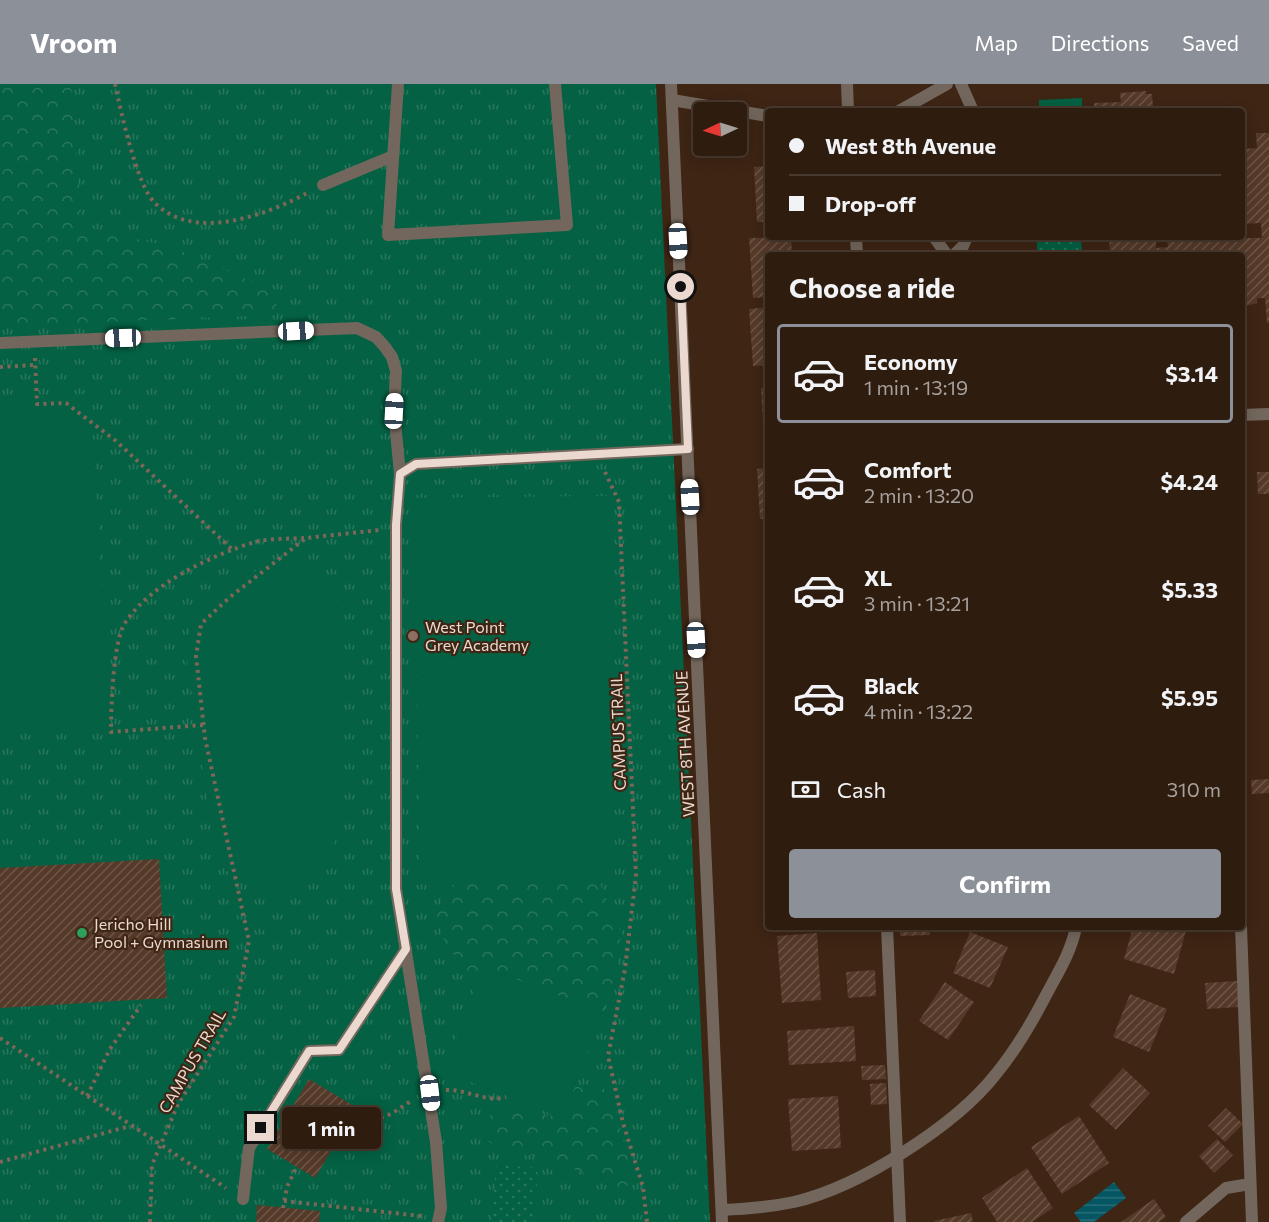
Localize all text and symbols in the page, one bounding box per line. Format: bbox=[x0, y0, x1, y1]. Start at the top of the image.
text: Vroom bbox=[30, 25, 118, 59]
text: Map bbox=[975, 30, 1018, 55]
text: Directions bbox=[1051, 30, 1149, 55]
text: Saved bbox=[1182, 30, 1239, 55]
north arrow bbox=[693, 102, 747, 156]
map controls bbox=[693, 102, 747, 156]
text: West 8th Avenue bbox=[825, 132, 996, 159]
text: Drop-off bbox=[825, 190, 916, 217]
car bbox=[668, 223, 688, 259]
text: Choose a ride bbox=[789, 271, 955, 304]
route start bbox=[667, 273, 694, 300]
car bbox=[278, 321, 314, 341]
car bbox=[105, 328, 141, 348]
icon: car bbox=[792, 347, 846, 401]
text: Economy bbox=[864, 348, 958, 375]
text: $3.14 bbox=[1165, 360, 1218, 387]
text: 1 min · 13:19 bbox=[864, 375, 968, 399]
car bbox=[384, 393, 404, 429]
icon: car bbox=[792, 455, 846, 509]
text: Comfort bbox=[864, 456, 952, 483]
text: $4.24 bbox=[1160, 468, 1218, 495]
car bbox=[680, 479, 700, 515]
text: 2 min · 13:20 bbox=[864, 483, 974, 507]
icon: car bbox=[792, 563, 846, 617]
text: XL bbox=[864, 564, 892, 591]
text: $5.33 bbox=[1162, 576, 1218, 603]
text: 3 min · 13:21 bbox=[864, 591, 970, 615]
place label: West Point Grey Academy bbox=[425, 617, 529, 654]
car bbox=[686, 622, 706, 658]
marker: West Point Grey Academy bbox=[406, 629, 420, 643]
street label: WEST 8TH AVENUE bbox=[671, 670, 698, 818]
icon: car bbox=[792, 671, 846, 725]
text: Black bbox=[864, 672, 919, 699]
street label: CAMPUS TRAIL bbox=[606, 673, 629, 791]
text: $5.95 bbox=[1161, 684, 1218, 711]
text: 4 min · 13:22 bbox=[864, 699, 973, 723]
icon: cash bbox=[789, 773, 822, 806]
text: Cash bbox=[837, 776, 886, 803]
text: 310 m bbox=[1167, 777, 1221, 801]
button: Confirm bbox=[789, 849, 1221, 918]
place label: Jericho Hill Pool + Gymnasium bbox=[94, 914, 228, 951]
marker: Jericho Hill Pool + Gymnasium bbox=[75, 926, 89, 940]
street label: CAMPUS TRAIL bbox=[154, 1005, 229, 1116]
car bbox=[419, 1074, 441, 1112]
callout: 1 min bbox=[282, 1107, 381, 1149]
route end bbox=[247, 1114, 274, 1141]
text: 1 min bbox=[308, 1116, 355, 1140]

